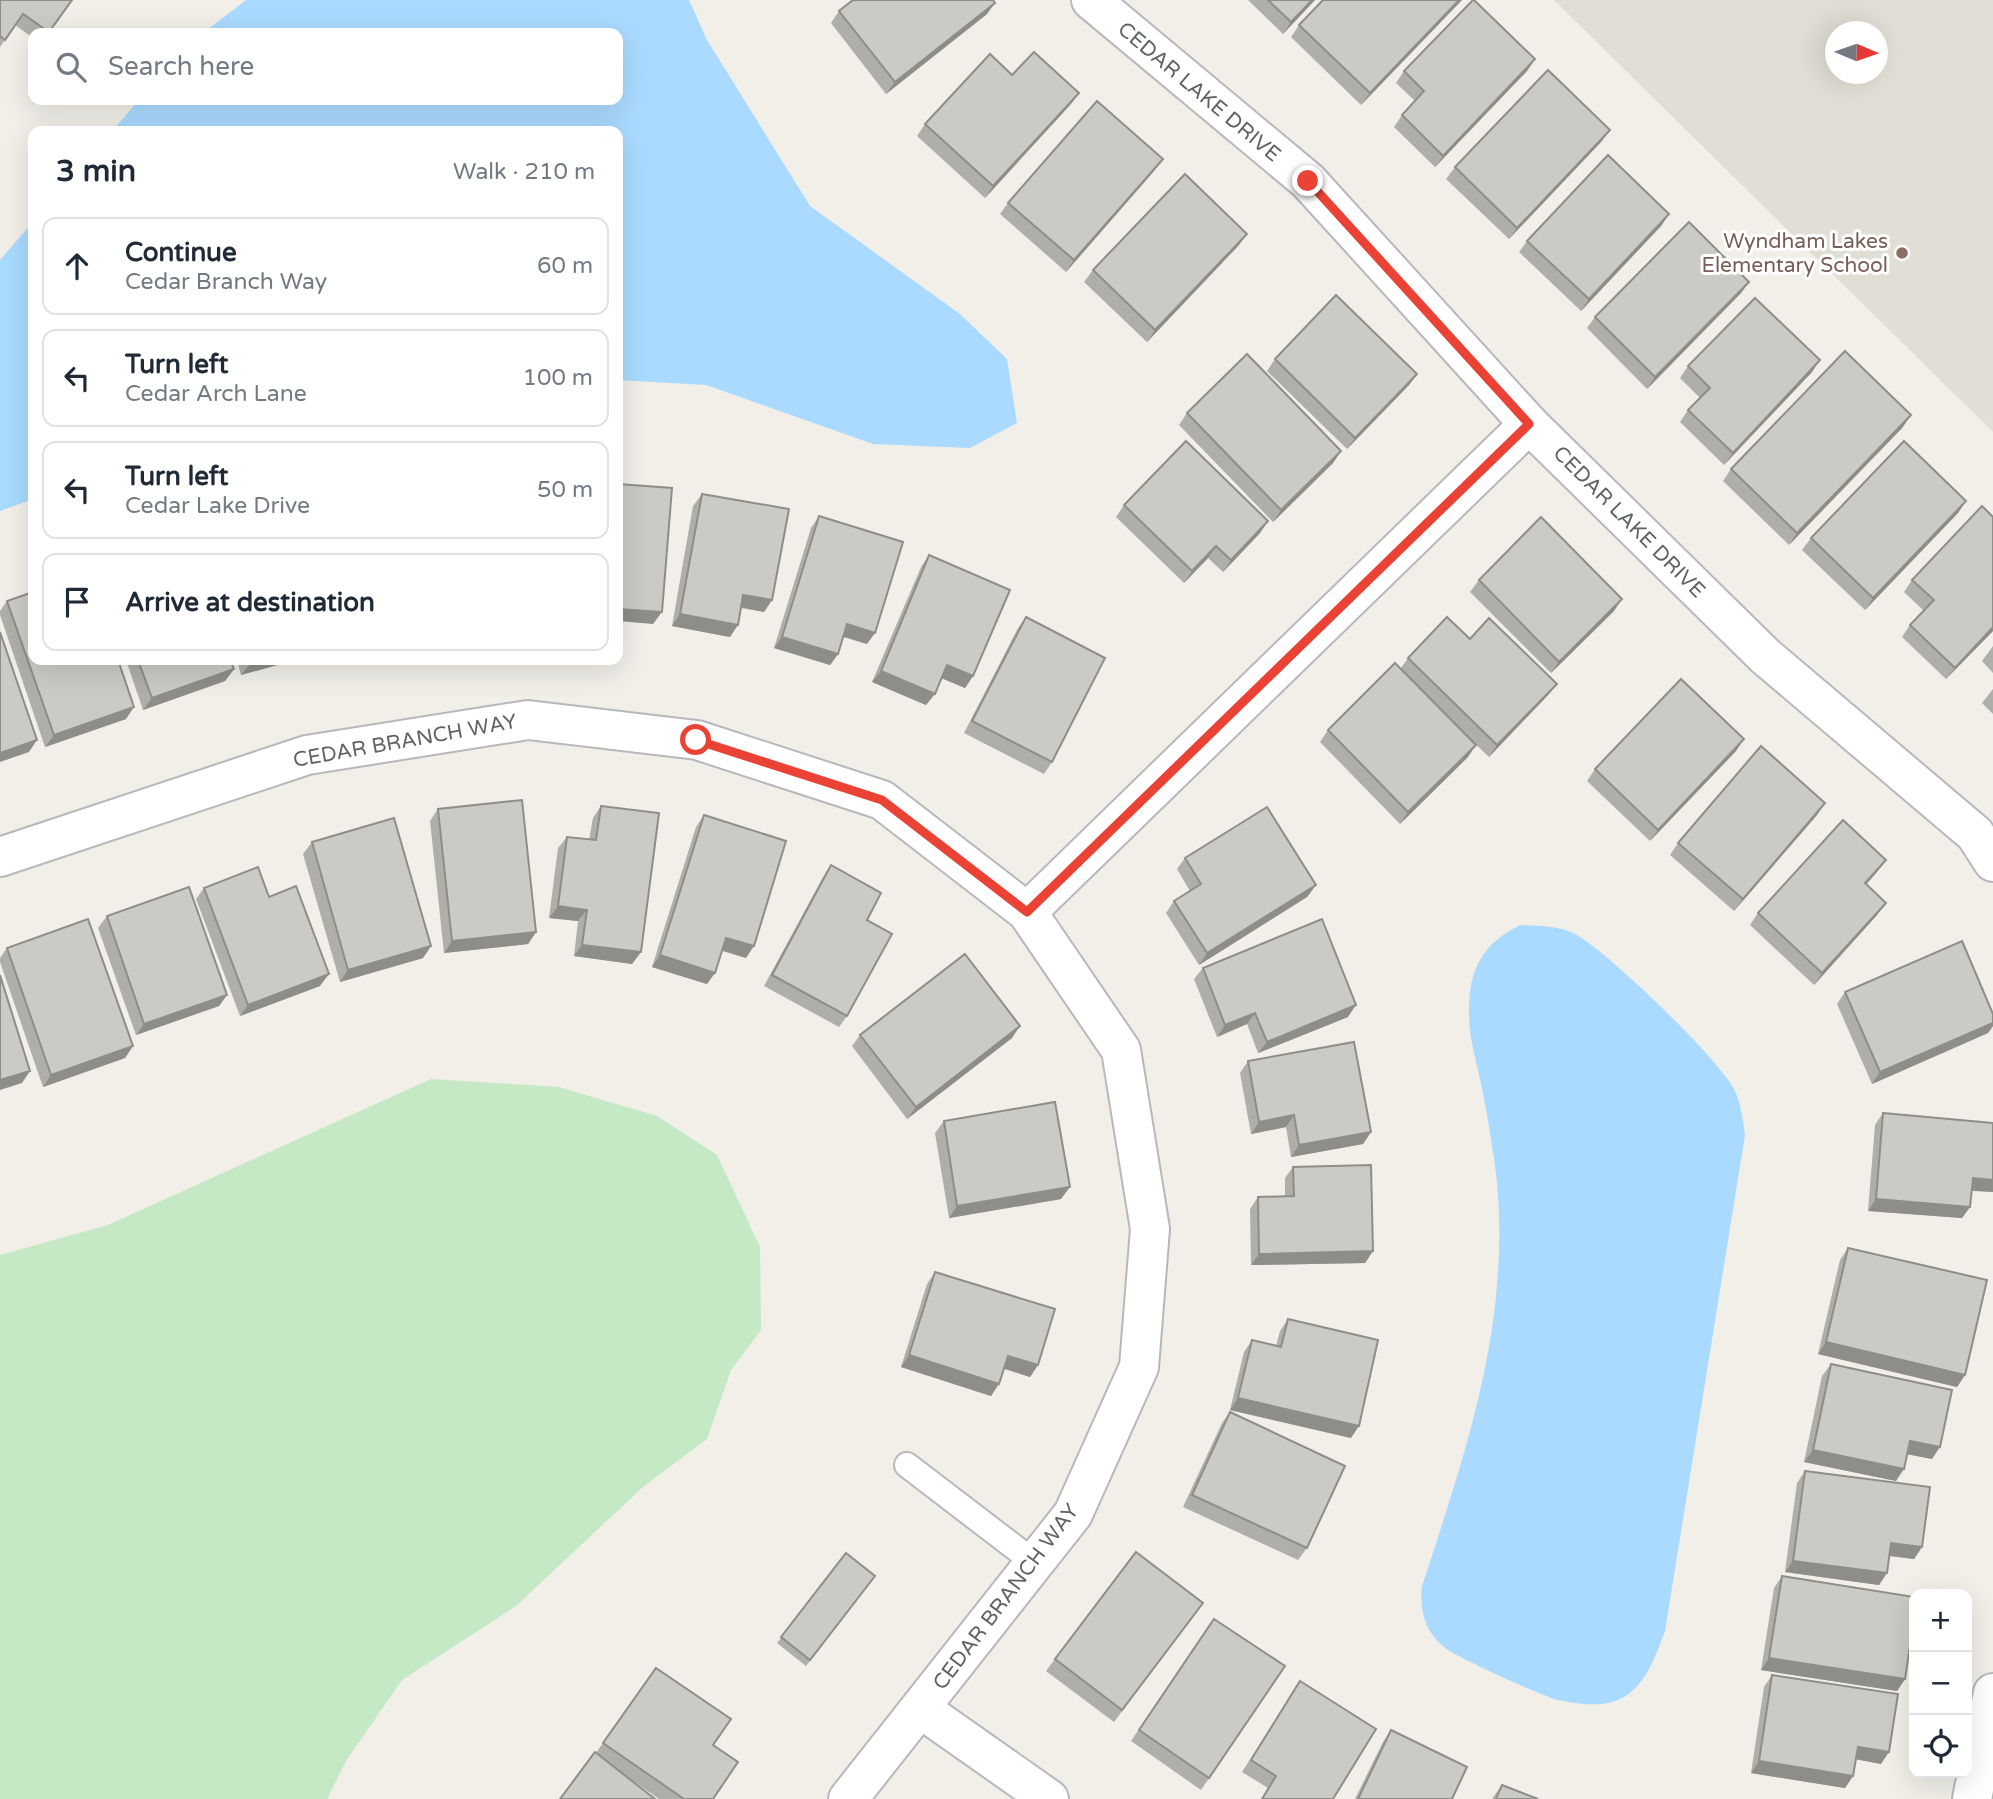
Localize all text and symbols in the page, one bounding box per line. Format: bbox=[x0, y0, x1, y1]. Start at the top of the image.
street label: CEDAR LAKE DRIVE bbox=[1113, 17, 1285, 167]
north arrow bbox=[1825, 21, 1888, 84]
search box bbox=[28, 28, 623, 105]
icon: search bbox=[52, 48, 90, 86]
text: Search here bbox=[108, 51, 254, 82]
text: 3 min bbox=[56, 153, 136, 190]
text: Walk · 210 m bbox=[453, 158, 595, 186]
route end bbox=[1292, 165, 1323, 196]
place label: Wyndham Lakes Elementary School bbox=[1701, 229, 1888, 278]
text: Continue bbox=[125, 237, 237, 268]
marker: Wyndham Lakes Elementary School bbox=[1894, 245, 1910, 261]
icon: ahead bbox=[58, 247, 96, 285]
text: 60 m bbox=[537, 252, 593, 280]
text: Cedar Branch Way bbox=[125, 268, 327, 296]
text: Turn left bbox=[125, 349, 228, 380]
icon: left bbox=[58, 359, 96, 397]
text: 100 m bbox=[523, 364, 593, 392]
text: Cedar Arch Lane bbox=[125, 380, 307, 408]
street label: CEDAR LAKE DRIVE bbox=[1548, 441, 1710, 603]
text: Turn left bbox=[125, 461, 228, 492]
icon: left bbox=[58, 471, 96, 509]
text: 50 m bbox=[537, 476, 593, 504]
text: Cedar Lake Drive bbox=[125, 492, 310, 520]
icon: arrive bbox=[58, 583, 96, 621]
text: Arrive at destination bbox=[125, 587, 375, 618]
street label: CEDAR BRANCH WAY bbox=[291, 709, 519, 773]
route start bbox=[680, 724, 711, 755]
street label: CEDAR BRANCH WAY bbox=[928, 1499, 1084, 1695]
map controls bbox=[1909, 1589, 1972, 1778]
button: + bbox=[1909, 1589, 1972, 1652]
button: − bbox=[1909, 1652, 1972, 1715]
button: locate bbox=[1909, 1715, 1972, 1778]

